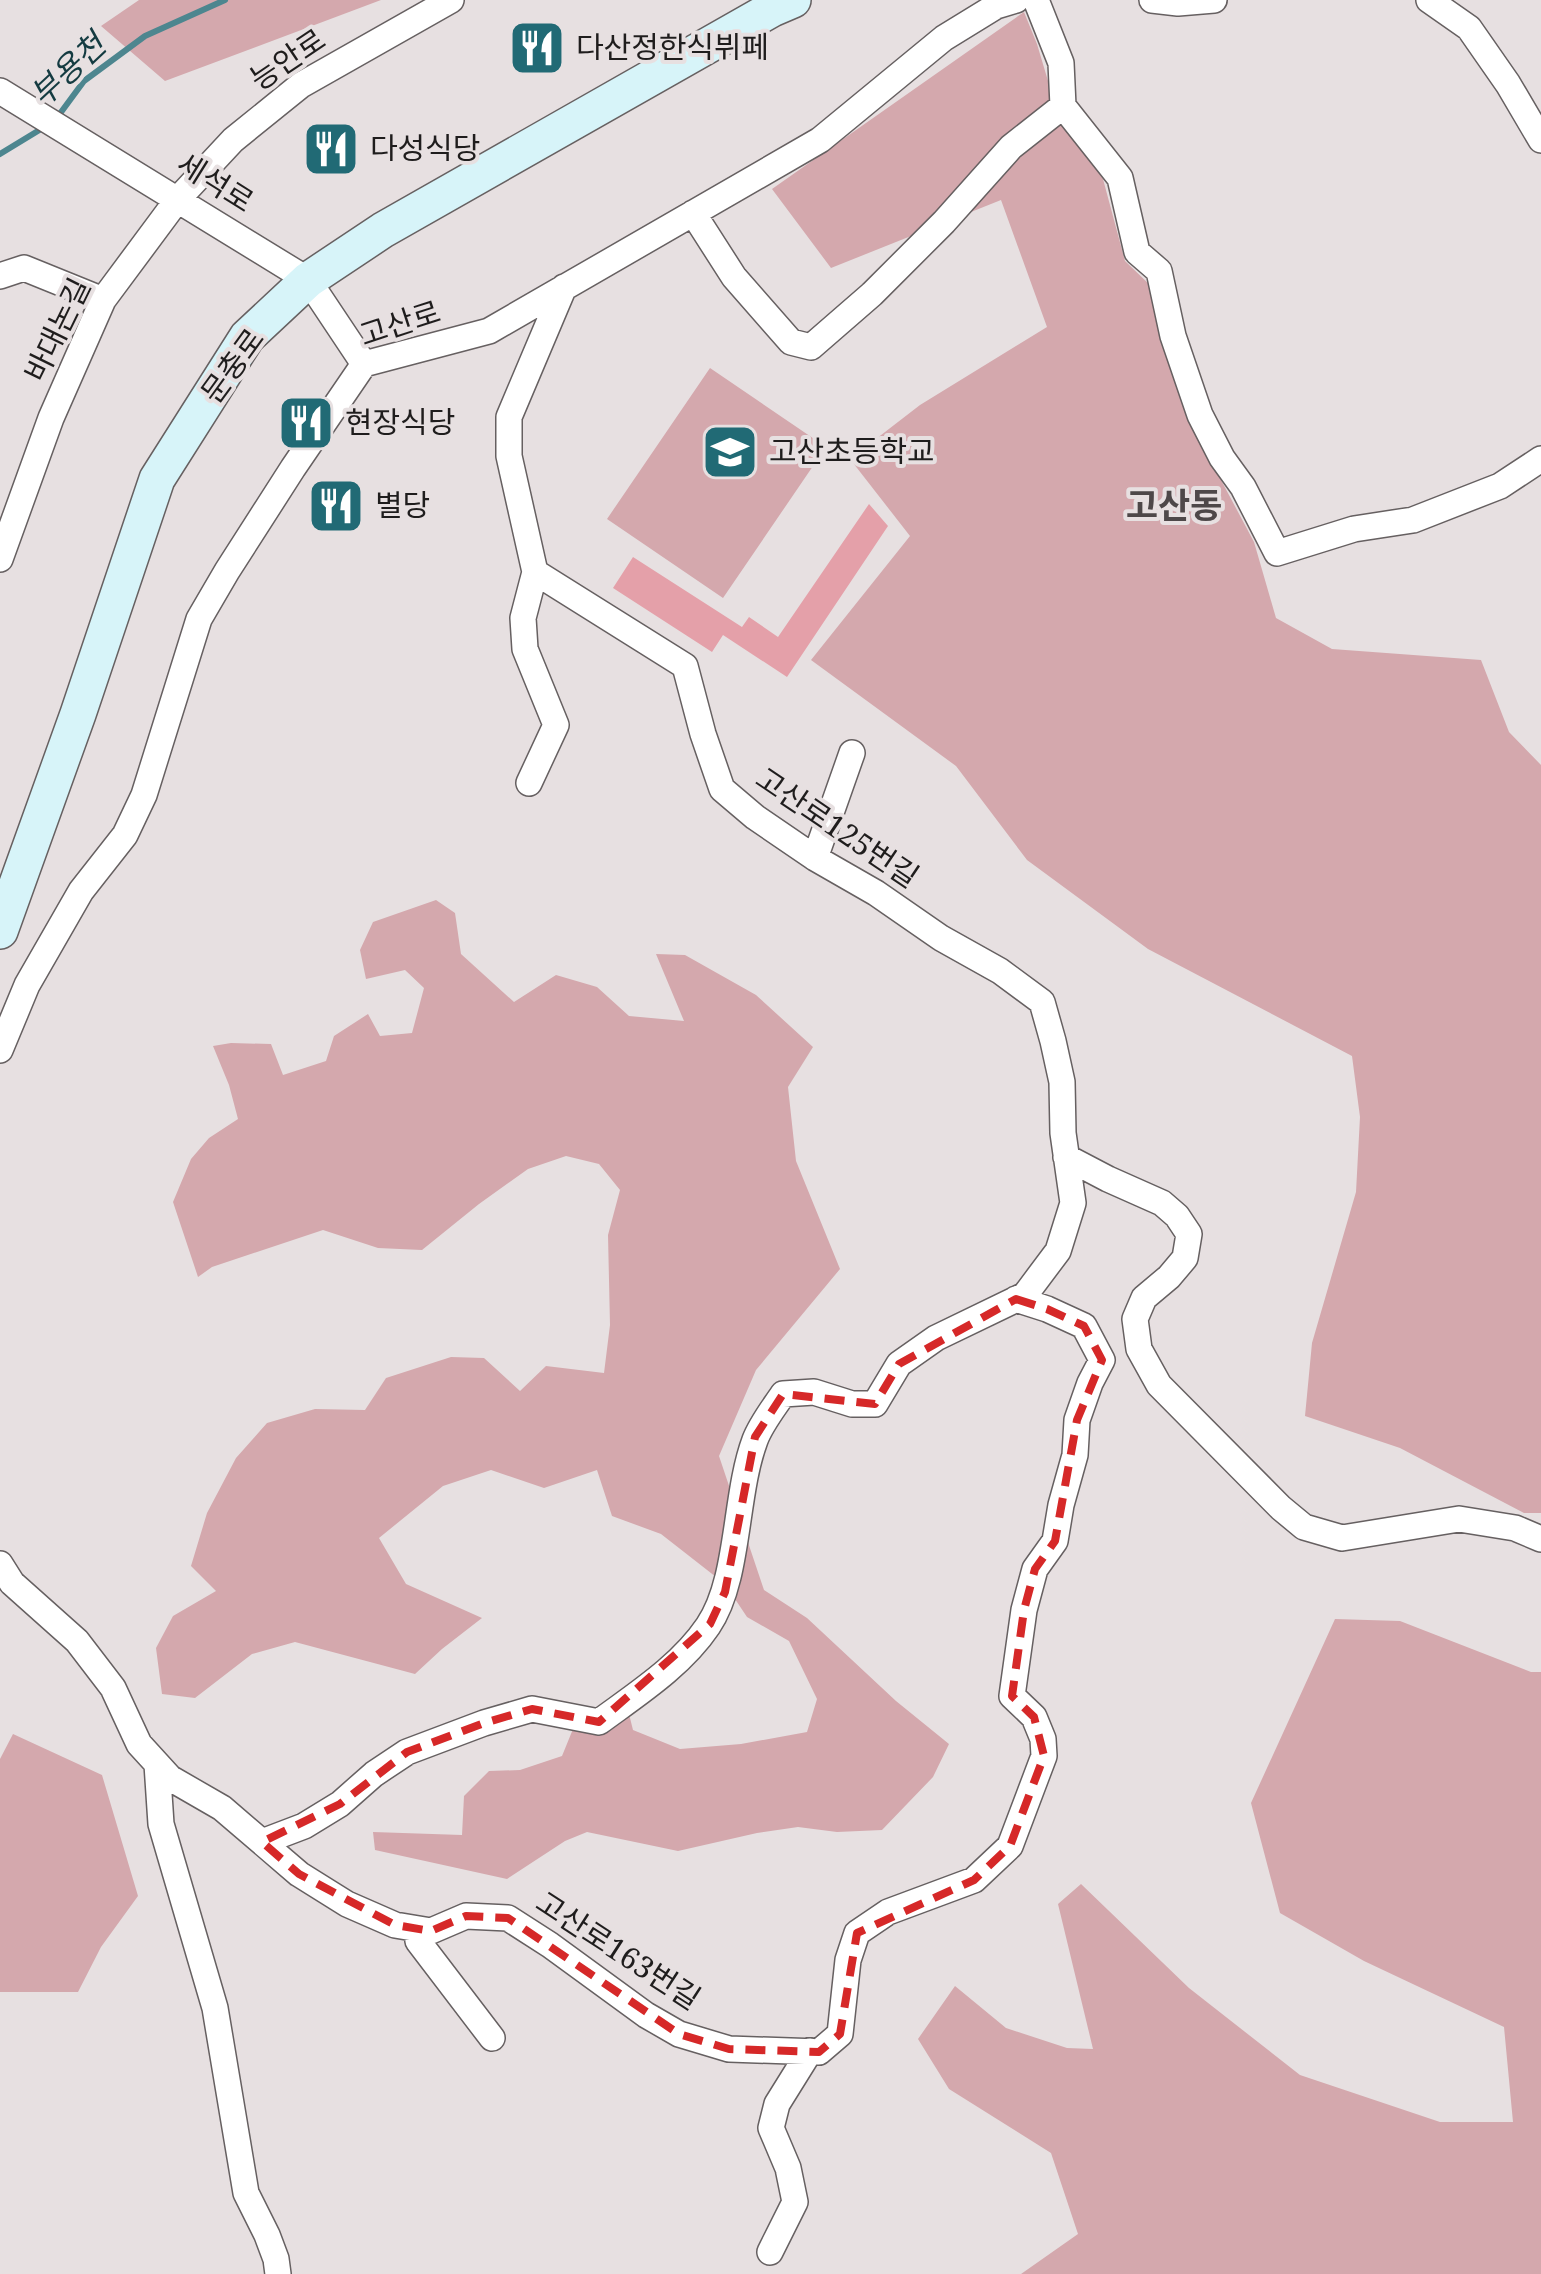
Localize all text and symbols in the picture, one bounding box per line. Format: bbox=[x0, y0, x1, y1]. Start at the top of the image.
restaurant icon: 다산정한식뷔페 bbox=[507, 18, 567, 78]
street label: 능안로 bbox=[241, 19, 333, 99]
water label: 부용천 bbox=[20, 21, 117, 115]
place label: 다산정한식뷔페 bbox=[576, 26, 769, 67]
restaurant icon: 다성식당 bbox=[301, 119, 361, 179]
place label: 다성식당 bbox=[370, 127, 480, 168]
street label: 세석로 bbox=[170, 142, 262, 221]
street label: 바대논길 bbox=[14, 271, 99, 388]
street label: 고산로 bbox=[354, 290, 445, 355]
street label: 문충로 bbox=[191, 320, 273, 411]
restaurant icon: 현장식당 bbox=[276, 393, 336, 453]
place label: 현장식당 bbox=[345, 401, 455, 442]
school or university icon: 고산초등학교 bbox=[700, 422, 760, 482]
place label: 고산초등학교 bbox=[769, 430, 935, 471]
restaurant icon: 별당 bbox=[306, 476, 366, 536]
district label: 고산동 bbox=[1126, 481, 1222, 528]
place label: 별당 bbox=[375, 484, 430, 525]
street label: 고산로125번길 bbox=[748, 757, 927, 896]
street label: 고산로163번길 bbox=[529, 1881, 709, 2018]

